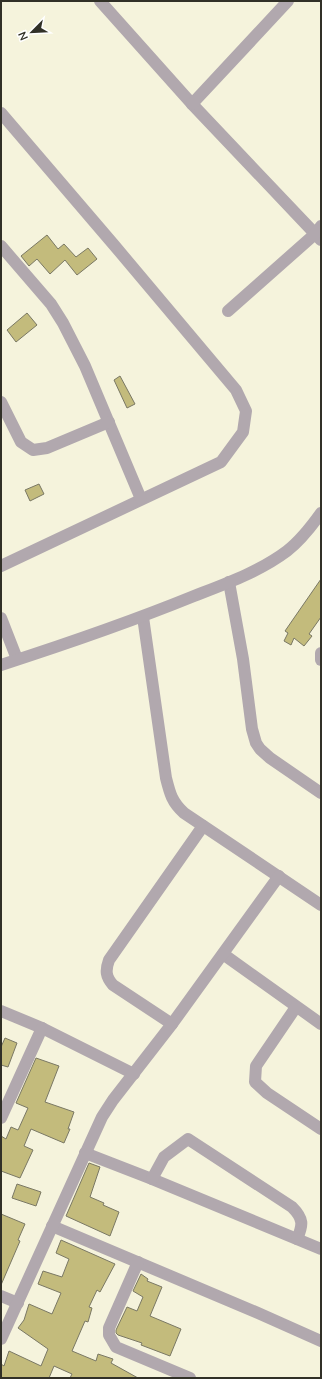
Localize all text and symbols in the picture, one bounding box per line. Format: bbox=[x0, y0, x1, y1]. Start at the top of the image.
north arrow bbox=[12, 12, 52, 52]
text: N bbox=[15, 29, 31, 43]

